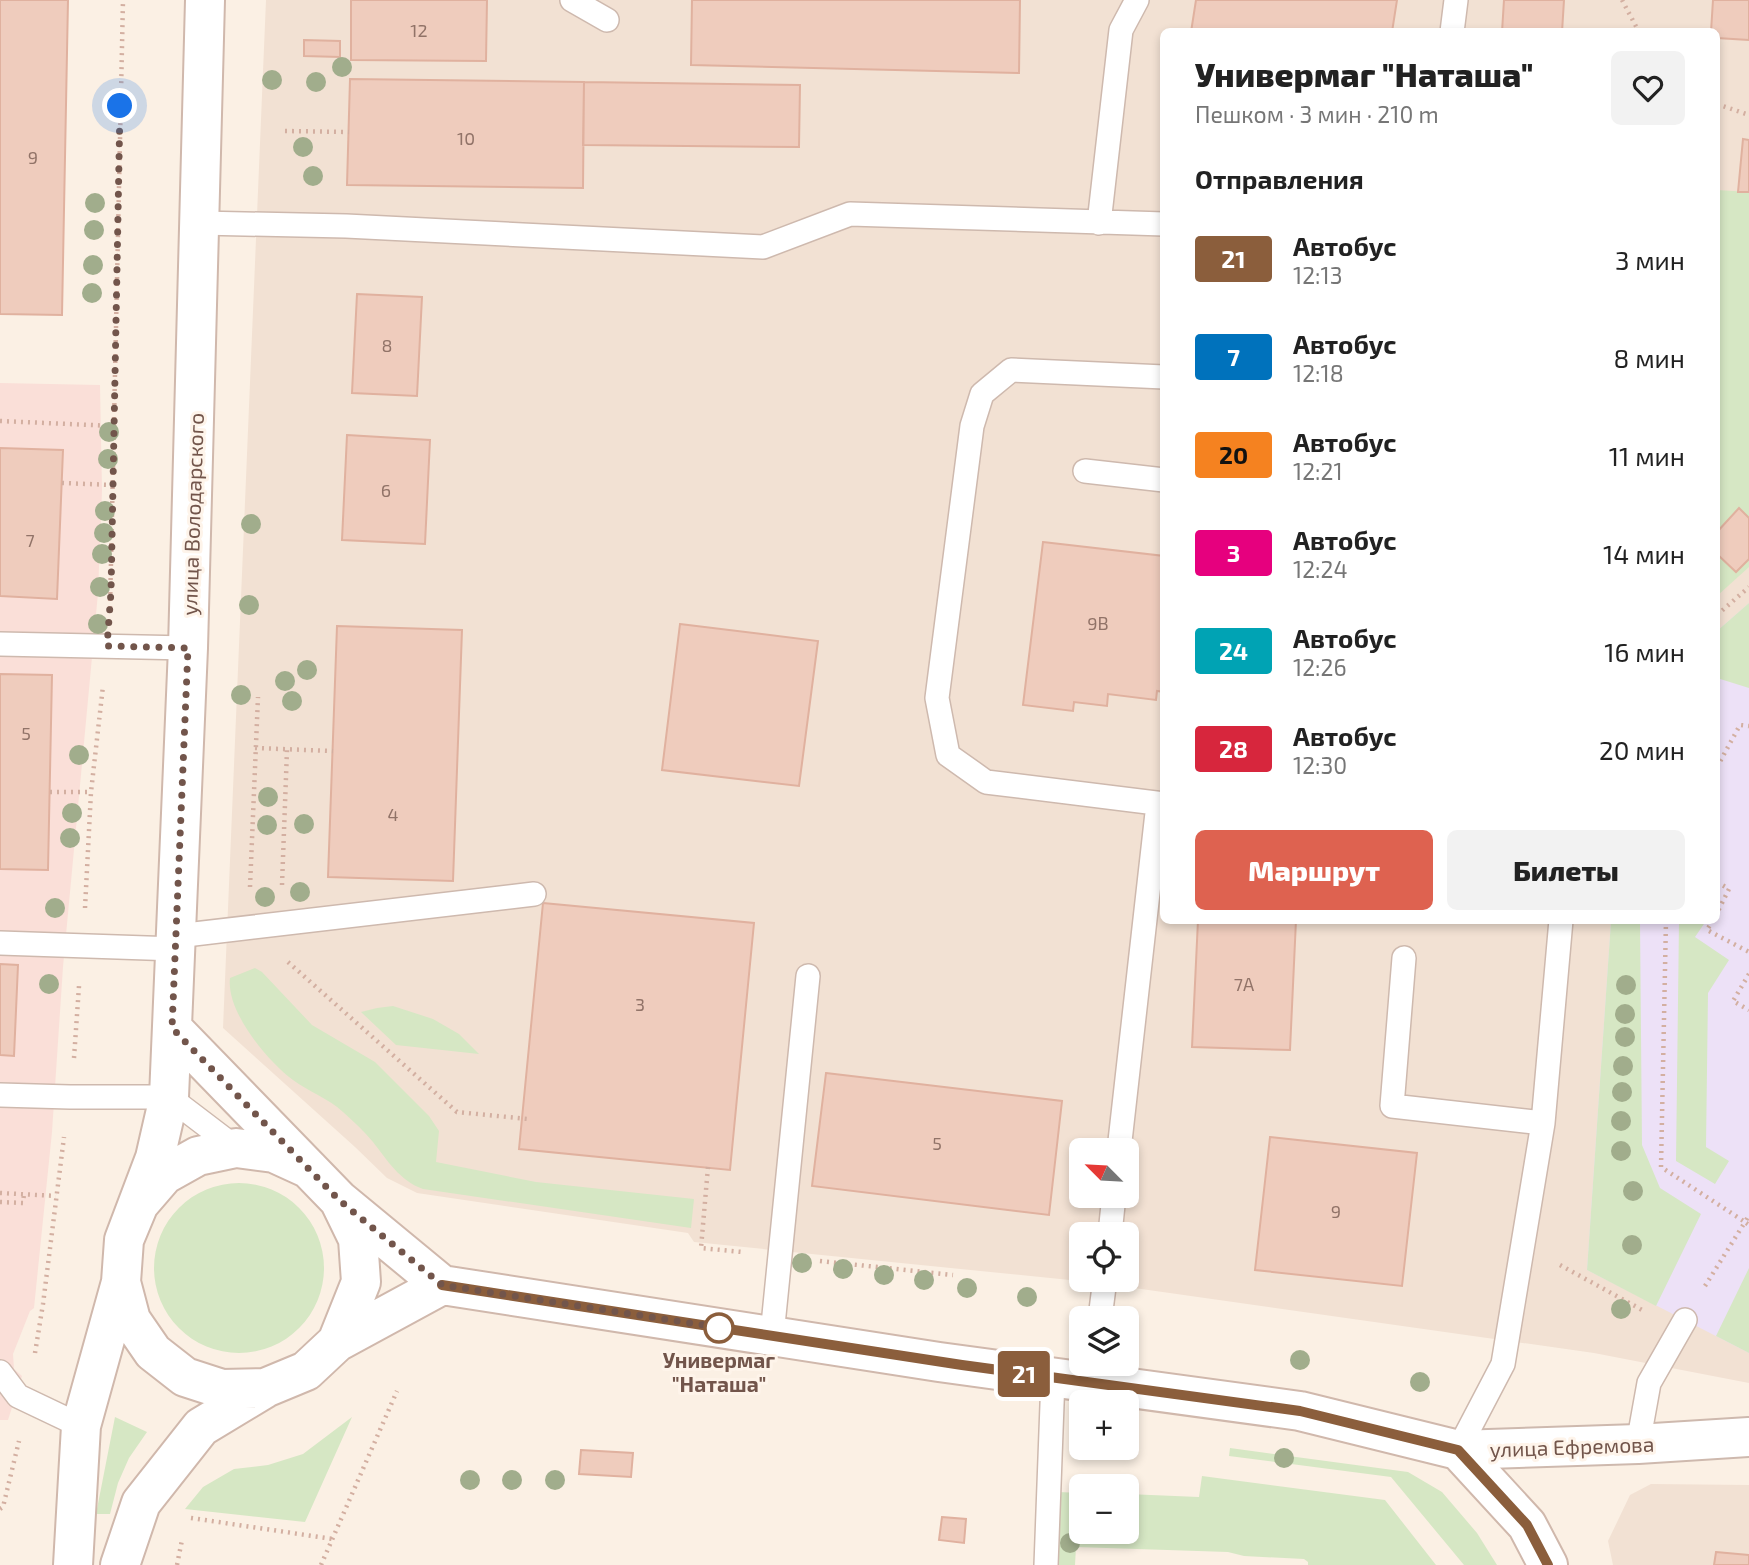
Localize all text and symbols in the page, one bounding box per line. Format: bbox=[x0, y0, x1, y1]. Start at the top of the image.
house number: 12 bbox=[410, 19, 428, 41]
button: heart bbox=[1611, 51, 1685, 125]
text: Универмаг "Наташа" bbox=[1195, 54, 1534, 94]
your location bbox=[102, 88, 137, 123]
text: Пешком · 3 мин · 210 m bbox=[1195, 100, 1439, 128]
house number: 10 bbox=[457, 127, 475, 149]
house number: 9 bbox=[28, 146, 38, 168]
text: Отправления bbox=[1195, 163, 1364, 194]
text: Автобус bbox=[1293, 230, 1396, 261]
text: 21 bbox=[1221, 244, 1246, 273]
text: 3 мин bbox=[1615, 244, 1685, 275]
text: 12:13 bbox=[1293, 261, 1342, 289]
text: Автобус bbox=[1293, 328, 1396, 359]
house number: 8 bbox=[382, 334, 392, 356]
text: 7 bbox=[1227, 342, 1240, 371]
text: 8 мин bbox=[1614, 342, 1685, 373]
text: 12:18 bbox=[1293, 359, 1344, 387]
street label: улица Володарского bbox=[176, 412, 209, 616]
text: Автобус bbox=[1293, 426, 1396, 457]
text: 20 bbox=[1219, 440, 1248, 469]
text: 11 мин bbox=[1609, 440, 1685, 471]
text: 12:21 bbox=[1293, 457, 1343, 485]
house number: 6 bbox=[381, 479, 391, 501]
text: Автобус bbox=[1293, 524, 1396, 555]
house number: 7 bbox=[25, 529, 35, 551]
text: 3 bbox=[1227, 538, 1240, 567]
text: 14 мин bbox=[1603, 538, 1685, 569]
text: 12:24 bbox=[1293, 555, 1348, 583]
house number: 9В bbox=[1087, 612, 1109, 634]
text: Автобус bbox=[1293, 622, 1396, 653]
text: 24 bbox=[1219, 636, 1248, 665]
text: 16 мин bbox=[1604, 636, 1685, 667]
text: 12:26 bbox=[1293, 653, 1347, 681]
text: Автобус bbox=[1293, 720, 1396, 751]
house number: 5 bbox=[21, 722, 31, 744]
text: 28 bbox=[1219, 734, 1248, 763]
text: 20 мин bbox=[1599, 734, 1685, 765]
text: 12:30 bbox=[1293, 751, 1347, 779]
house number: 4 bbox=[387, 803, 399, 825]
button: Маршрут bbox=[1195, 830, 1433, 910]
button: Билеты bbox=[1447, 830, 1685, 910]
house number: 7А bbox=[1234, 973, 1255, 995]
house number: 3 bbox=[635, 993, 645, 1015]
house number: 5 bbox=[932, 1132, 942, 1154]
north arrow bbox=[1069, 1138, 1139, 1208]
map controls bbox=[1069, 1138, 1139, 1544]
house number: 9 bbox=[1331, 1200, 1341, 1222]
button: locate bbox=[1069, 1222, 1139, 1292]
button: layers bbox=[1069, 1306, 1139, 1376]
marker: Универмаг "Наташа" bbox=[704, 1313, 734, 1343]
place label: Универмаг "Наташа" bbox=[663, 1347, 775, 1396]
line badge: 21 bbox=[992, 1351, 1056, 1397]
text: 21 bbox=[1012, 1359, 1036, 1388]
button: + bbox=[1069, 1390, 1139, 1460]
street label: улица Ефремова bbox=[1489, 1431, 1655, 1462]
button: − bbox=[1069, 1474, 1139, 1544]

